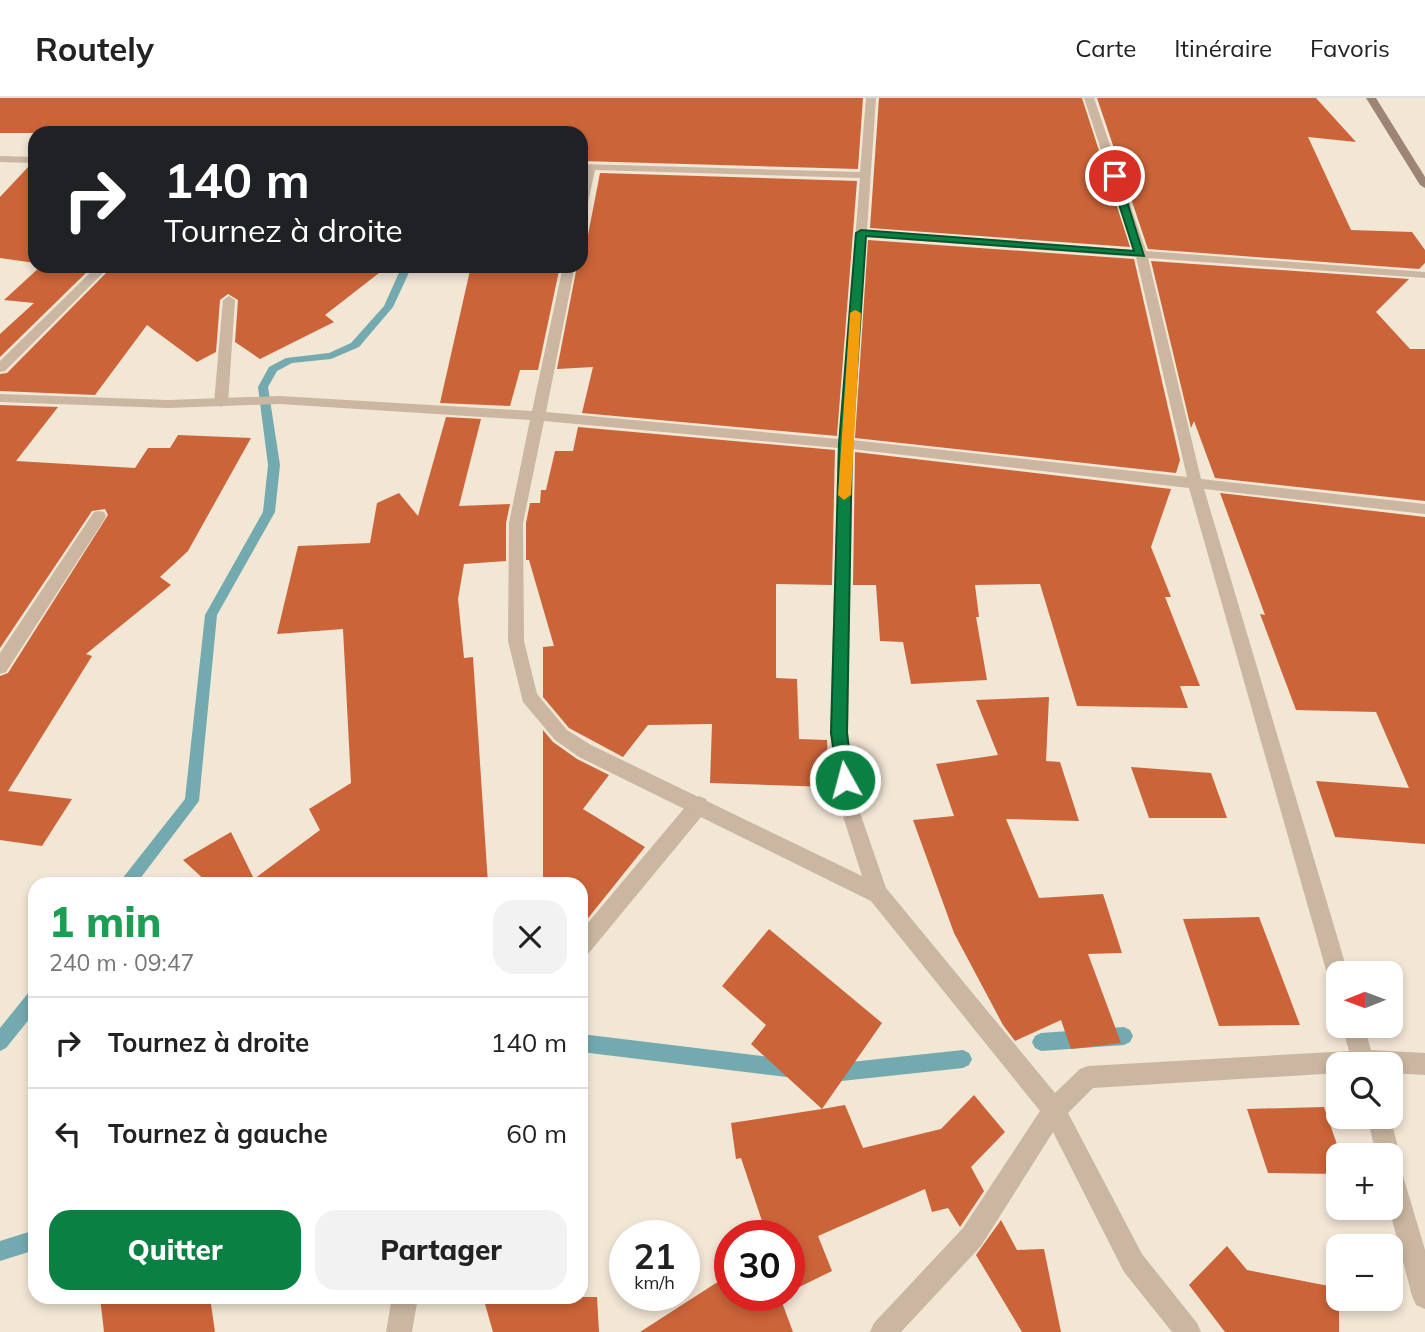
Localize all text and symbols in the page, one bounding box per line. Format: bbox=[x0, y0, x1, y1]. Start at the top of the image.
text: Routely bbox=[35, 28, 154, 69]
text: Carte bbox=[1075, 33, 1136, 63]
text: Itinéraire bbox=[1174, 33, 1272, 63]
text: Favoris bbox=[1310, 33, 1390, 63]
pin bbox=[1085, 146, 1145, 206]
text: 140 m bbox=[164, 149, 310, 210]
icon: right bbox=[49, 154, 140, 245]
icon: arrive bbox=[1096, 157, 1134, 195]
text: Tournez à droite bbox=[164, 210, 403, 250]
position arrow bbox=[808, 743, 882, 817]
text: 1 min bbox=[49, 895, 162, 948]
button: close bbox=[493, 900, 567, 974]
text: 240 m · 09:47 bbox=[49, 948, 194, 977]
north arrow bbox=[1326, 961, 1404, 1038]
map controls bbox=[1326, 961, 1403, 1311]
icon: right bbox=[49, 1024, 87, 1062]
text: Tournez à droite bbox=[108, 1026, 309, 1059]
text: 140 m bbox=[491, 1026, 567, 1059]
button: search bbox=[1326, 1052, 1403, 1129]
icon: left bbox=[49, 1115, 87, 1153]
text: Tournez à gauche bbox=[108, 1117, 328, 1150]
text: 60 m bbox=[506, 1117, 567, 1150]
button: + bbox=[1326, 1143, 1403, 1220]
button: Quitter bbox=[49, 1210, 301, 1290]
button: Partager bbox=[315, 1210, 567, 1290]
speed limit sign: 30 bbox=[714, 1220, 805, 1311]
text: 21 bbox=[633, 1234, 676, 1278]
button: − bbox=[1326, 1234, 1403, 1311]
text: km/h bbox=[634, 1271, 675, 1294]

